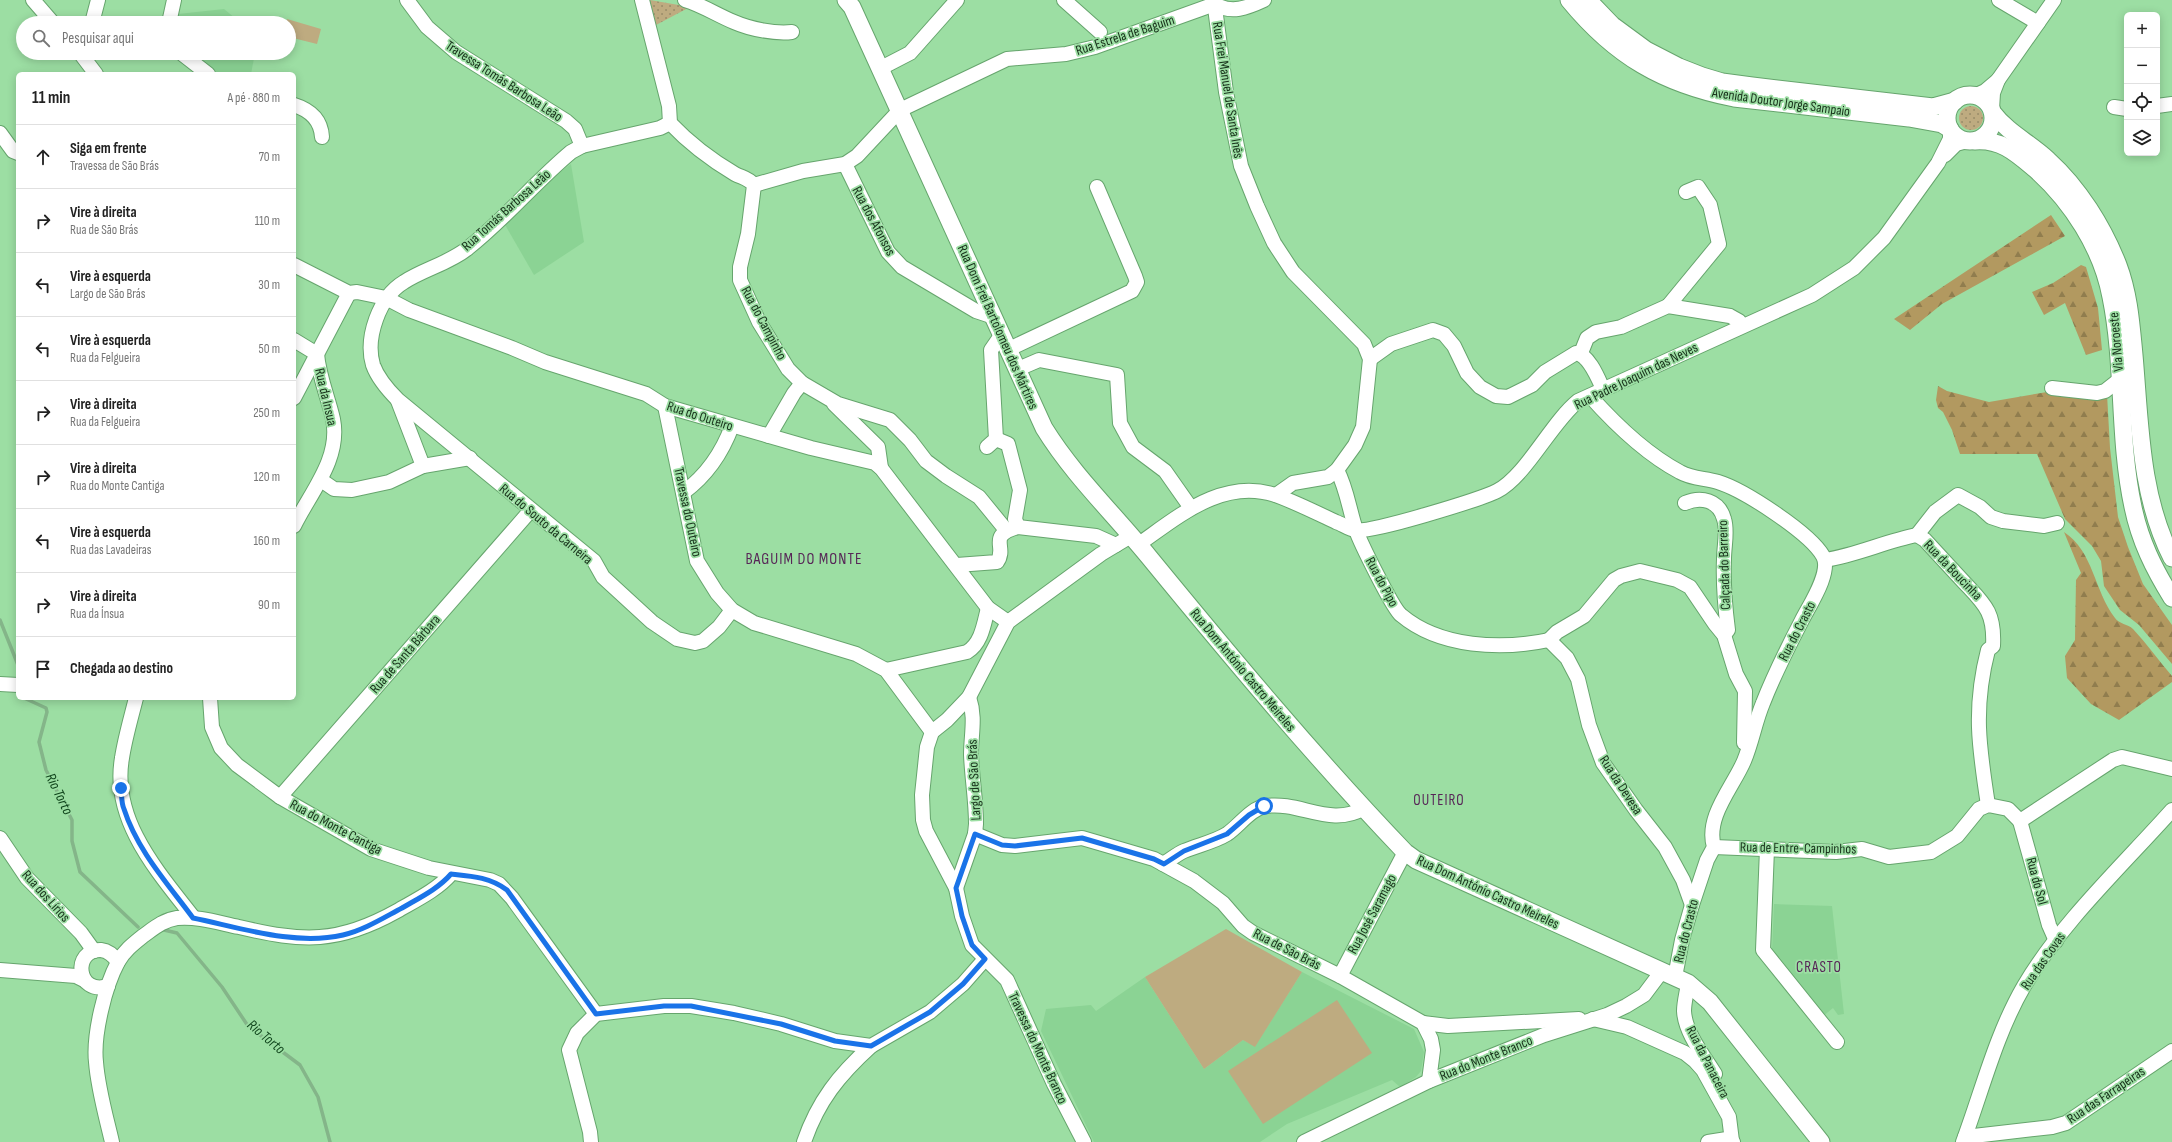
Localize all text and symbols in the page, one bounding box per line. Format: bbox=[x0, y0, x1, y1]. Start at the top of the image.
street label: Rua Estrela de Baguim bbox=[1073, 11, 1177, 59]
map controls bbox=[2124, 12, 2160, 156]
button: + bbox=[2124, 12, 2160, 48]
search box bbox=[16, 16, 296, 60]
street label: Rua Frei Manuel de Santa Inês bbox=[1209, 21, 1247, 159]
icon: search bbox=[30, 27, 52, 49]
text: Pesquisar aqui bbox=[62, 29, 134, 48]
street label: Travessa Tomás Barbosa Leão bbox=[442, 37, 566, 125]
button: − bbox=[2124, 48, 2160, 84]
street label: Avenida Doutor Jorge Sampaio bbox=[1710, 84, 1851, 120]
button: locate bbox=[2124, 84, 2160, 120]
text: 11 min bbox=[32, 88, 70, 108]
text: A pé · 880 m bbox=[227, 90, 280, 106]
button: layers bbox=[2124, 120, 2160, 156]
text: Siga em frente bbox=[70, 139, 147, 158]
icon: ahead bbox=[32, 146, 54, 168]
text: 70 m bbox=[259, 149, 280, 165]
text: Travessa de São Brás bbox=[70, 158, 159, 174]
street label: Rua Tomás Barbosa Leão bbox=[458, 165, 554, 254]
street label: Rua dos Afonsos bbox=[849, 183, 899, 259]
text: Vire à direita bbox=[70, 203, 137, 222]
icon: right bbox=[32, 210, 54, 232]
text: 110 m bbox=[255, 213, 280, 229]
text: Rua de São Brás bbox=[70, 222, 138, 238]
street label: Rua Dom Frei Bartolomeu dos Mártires bbox=[954, 242, 1042, 412]
text: Vire à esquerda bbox=[70, 267, 151, 286]
icon: left bbox=[32, 274, 54, 296]
text: 30 m bbox=[258, 277, 280, 293]
street label: Rua do Campinho bbox=[737, 283, 791, 363]
text: Largo de São Brás bbox=[70, 286, 146, 302]
street label: Via Noroeste bbox=[2105, 312, 2127, 372]
text: Vire à esquerda bbox=[70, 331, 151, 350]
icon: left bbox=[32, 338, 54, 360]
street label: Rua Padre Joaquim das Neves bbox=[1572, 339, 1700, 413]
text: 50 m bbox=[259, 341, 280, 357]
text: Rua da Felgueira bbox=[70, 350, 140, 366]
street label: Rua da Insua bbox=[311, 367, 341, 427]
text: Vire à direita bbox=[70, 395, 137, 414]
street label: Rua do Outeiro bbox=[665, 397, 735, 435]
icon: right bbox=[32, 402, 54, 424]
text: 250 m bbox=[253, 405, 280, 421]
text: Rua da Felgueira bbox=[70, 414, 140, 430]
text: Vire à direita bbox=[70, 459, 137, 478]
icon: right bbox=[32, 466, 54, 488]
street label: Travessa do Outeiro bbox=[670, 466, 706, 558]
text: 120 m bbox=[254, 469, 280, 485]
text: Rua do Monte Cantiga bbox=[70, 478, 164, 494]
street label: Rua do Souto da Carneira bbox=[496, 480, 596, 568]
street label: Calçada do Barreiro bbox=[1714, 520, 1734, 610]
text: Vire à esquerda bbox=[70, 523, 151, 542]
icon: left bbox=[32, 530, 54, 552]
text: 160 m bbox=[254, 533, 280, 549]
street label: Rua da Boucinha bbox=[1920, 536, 1986, 604]
text: Rua das Lavadeiras bbox=[70, 542, 152, 558]
district label: BAGUIM DO MONTE bbox=[746, 550, 862, 569]
street label: Rua do Pipo bbox=[1362, 554, 1402, 610]
text: Vire à direita bbox=[70, 587, 137, 606]
icon: right bbox=[32, 594, 54, 616]
text: 90 m bbox=[258, 597, 280, 613]
street label: Rua do Crasto bbox=[1775, 598, 1819, 664]
street label: Rua Dom António Castro Meireles bbox=[1187, 605, 1299, 735]
text: Rua da Ínsua bbox=[70, 606, 124, 622]
street label: Rua de Santa Bárbara bbox=[366, 611, 444, 697]
icon: arrive bbox=[32, 658, 54, 680]
text: Chegada ao destino bbox=[70, 659, 173, 678]
street label: Largo de São Brás bbox=[963, 739, 985, 821]
street label: Rua da Devesa bbox=[1596, 752, 1646, 818]
water label: Rio Torto bbox=[41, 770, 77, 818]
route end bbox=[112, 779, 130, 797]
district label: OUTEIRO bbox=[1413, 791, 1465, 810]
street label: Rua do Monte Cantiga bbox=[287, 796, 385, 858]
route start bbox=[1255, 797, 1273, 815]
street label: Rua de Entre-Campinhos bbox=[1740, 838, 1856, 858]
street label: Rua Dom António Castro Meireles bbox=[1414, 852, 1562, 932]
street label: Rua do Sol bbox=[2023, 856, 2051, 906]
street label: Rua dos Lírios bbox=[18, 867, 74, 925]
street label: Rua José Saramago bbox=[1344, 871, 1400, 957]
street label: Rua do Crasto bbox=[1670, 897, 1702, 964]
street label: Rua de São Brás bbox=[1250, 925, 1324, 973]
street label: Rua das Covas bbox=[2017, 929, 2069, 993]
district label: CRASTO bbox=[1796, 958, 1842, 977]
street label: Travessa do Monte Branco bbox=[1005, 990, 1071, 1107]
water label: Rio Torto bbox=[243, 1016, 289, 1058]
street label: Rua da Panaceira bbox=[1683, 1023, 1733, 1101]
street label: Rua do Monte Branco bbox=[1437, 1032, 1535, 1084]
street label: Rua das Farrapeiras bbox=[2064, 1063, 2148, 1127]

